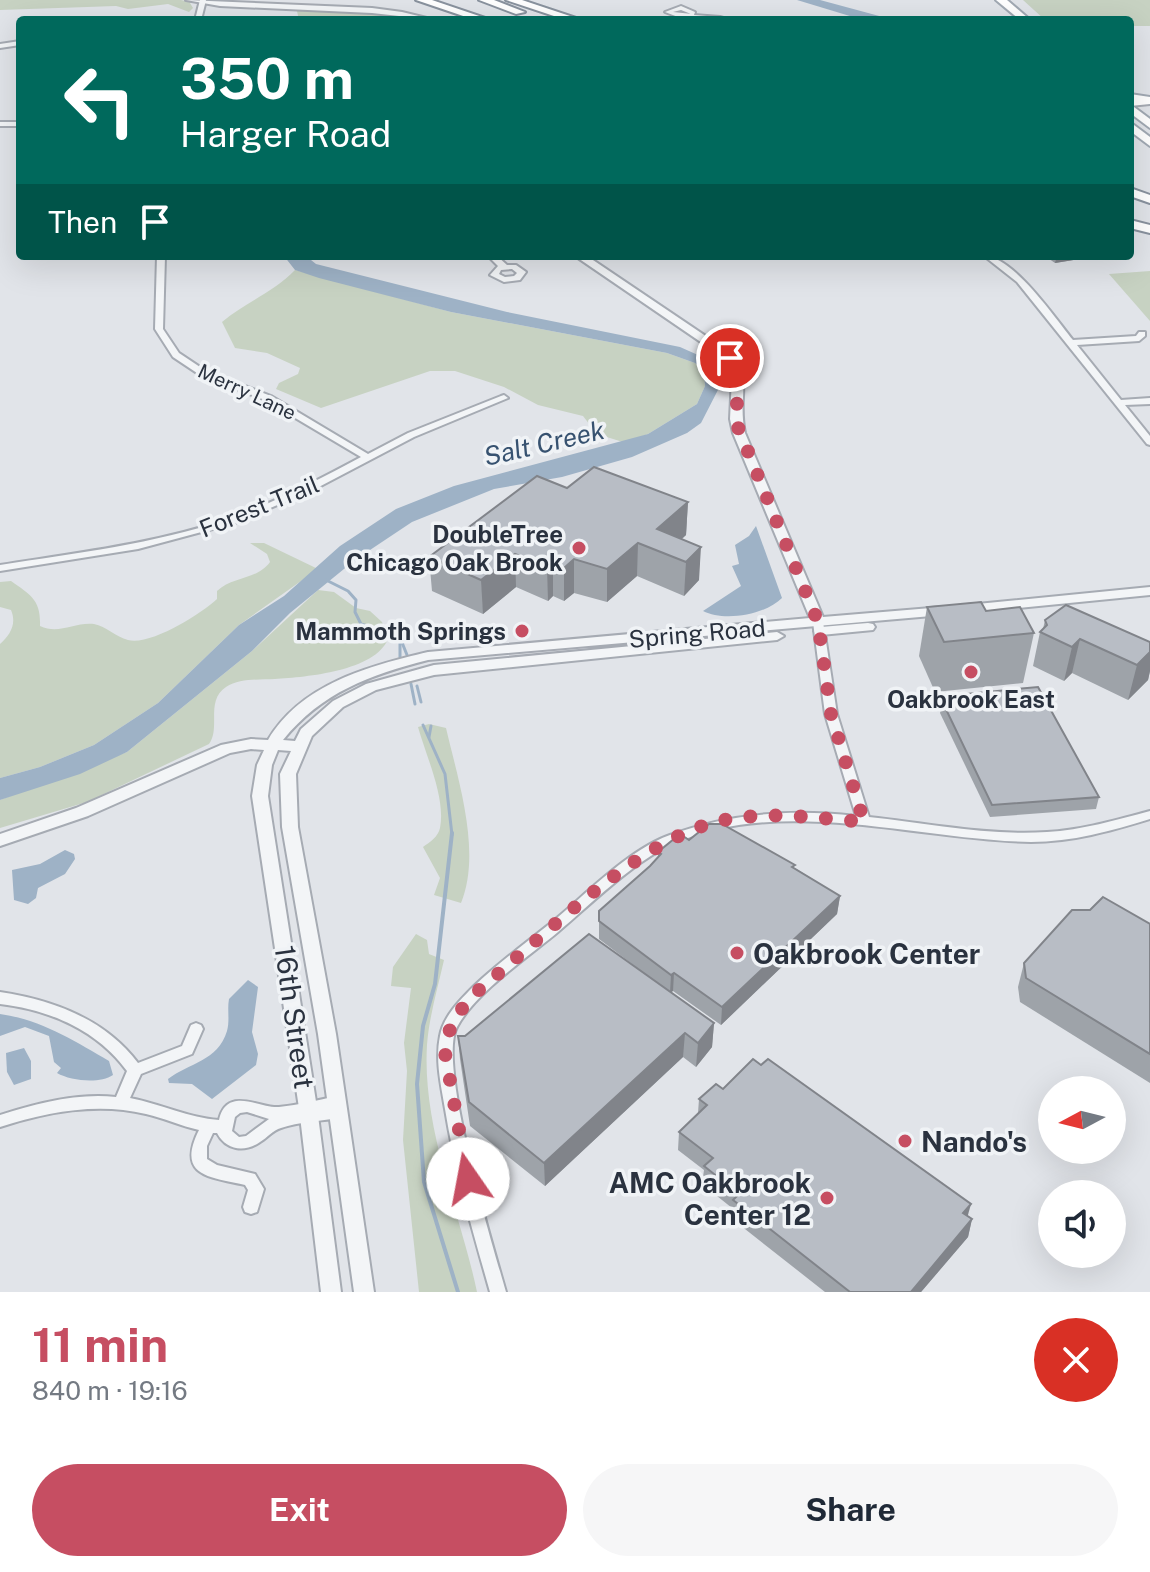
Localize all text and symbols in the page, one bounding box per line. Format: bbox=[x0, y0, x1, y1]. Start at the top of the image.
text: 350 m bbox=[180, 46, 354, 112]
icon: left bbox=[48, 48, 152, 152]
text: Harger Road bbox=[180, 113, 391, 155]
icon: arrive bbox=[133, 200, 177, 244]
text: Then bbox=[48, 204, 117, 240]
pin bbox=[696, 324, 764, 392]
icon: arrive bbox=[708, 336, 752, 380]
street label: Merry Lane bbox=[194, 359, 300, 425]
water label: Salt Creek bbox=[481, 414, 607, 472]
street label: Forest Trail bbox=[195, 469, 323, 543]
place label: DoubleTree Chicago Oak Brook bbox=[346, 520, 563, 576]
marker: DoubleTree Chicago Oak Brook bbox=[570, 539, 588, 557]
street label: Spring Road bbox=[627, 613, 767, 653]
place label: Mammoth Springs bbox=[295, 617, 506, 645]
marker: Mammoth Springs bbox=[513, 622, 531, 640]
marker: Oakbrook East bbox=[962, 663, 980, 681]
place label: Oakbrook East bbox=[887, 685, 1055, 713]
place label: Oakbrook Center bbox=[753, 937, 980, 970]
street label: 16th Street bbox=[269, 943, 321, 1091]
marker: Oakbrook Center bbox=[728, 944, 746, 962]
north arrow bbox=[1038, 1076, 1126, 1164]
map controls bbox=[1038, 1076, 1126, 1268]
place label: Nando's bbox=[921, 1125, 1027, 1158]
marker: Nando's bbox=[896, 1132, 914, 1150]
position arrow bbox=[426, 1137, 510, 1221]
place label: AMC Oakbrook Center 12 bbox=[609, 1166, 811, 1231]
button: sound bbox=[1038, 1180, 1126, 1268]
marker: AMC Oakbrook Center 12 bbox=[818, 1189, 836, 1207]
text: 11 min bbox=[32, 1316, 168, 1373]
button: close bbox=[1034, 1318, 1118, 1402]
text: 840 m · 19:16 bbox=[32, 1375, 188, 1406]
button: Exit bbox=[32, 1464, 567, 1556]
button: Share bbox=[583, 1464, 1118, 1556]

